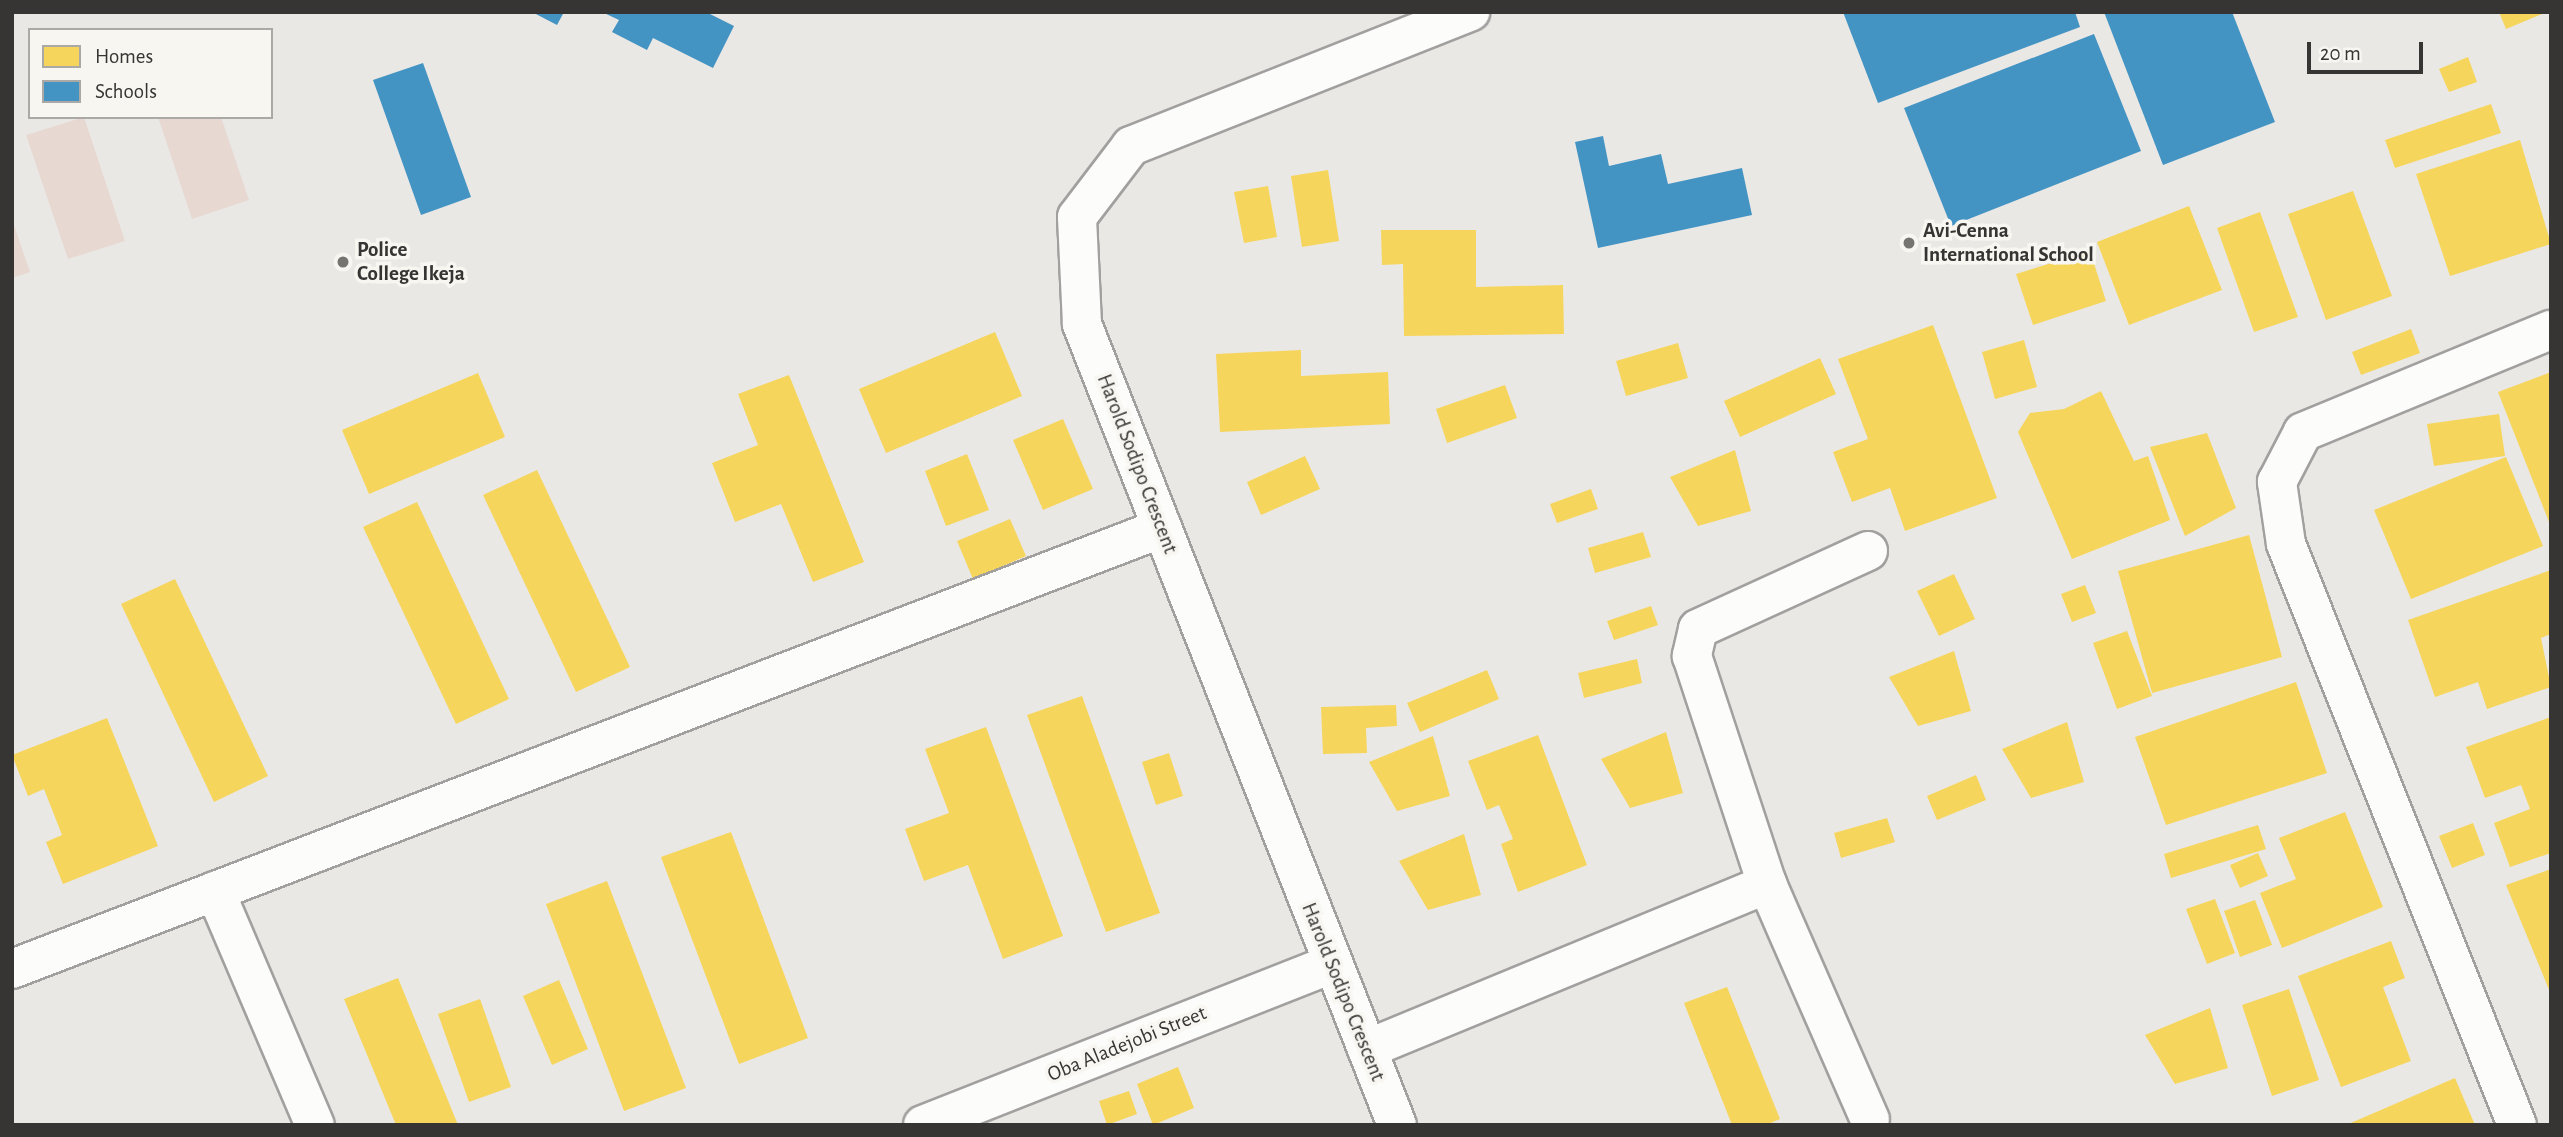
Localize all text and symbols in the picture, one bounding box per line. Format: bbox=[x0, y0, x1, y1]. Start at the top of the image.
legend bbox=[28, 28, 273, 119]
scale bar bbox=[2311, 28, 2426, 72]
text: 20 m bbox=[2320, 43, 2361, 64]
text: Homes bbox=[95, 46, 153, 67]
text: Schools bbox=[95, 81, 157, 102]
place label: Avi-Cenna International School bbox=[1923, 218, 2094, 268]
marker: Avi-Cenna International School bbox=[1901, 235, 1917, 251]
place label: Police College Ikeja bbox=[357, 237, 465, 287]
marker: Police College Ikeja bbox=[335, 254, 351, 270]
street label: Harold Sodipo Crescent bbox=[1091, 371, 1183, 557]
street label: Harold Sodipo Crescent bbox=[1296, 899, 1390, 1085]
street label: Oba Aladejobi Street bbox=[1044, 1001, 1210, 1087]

